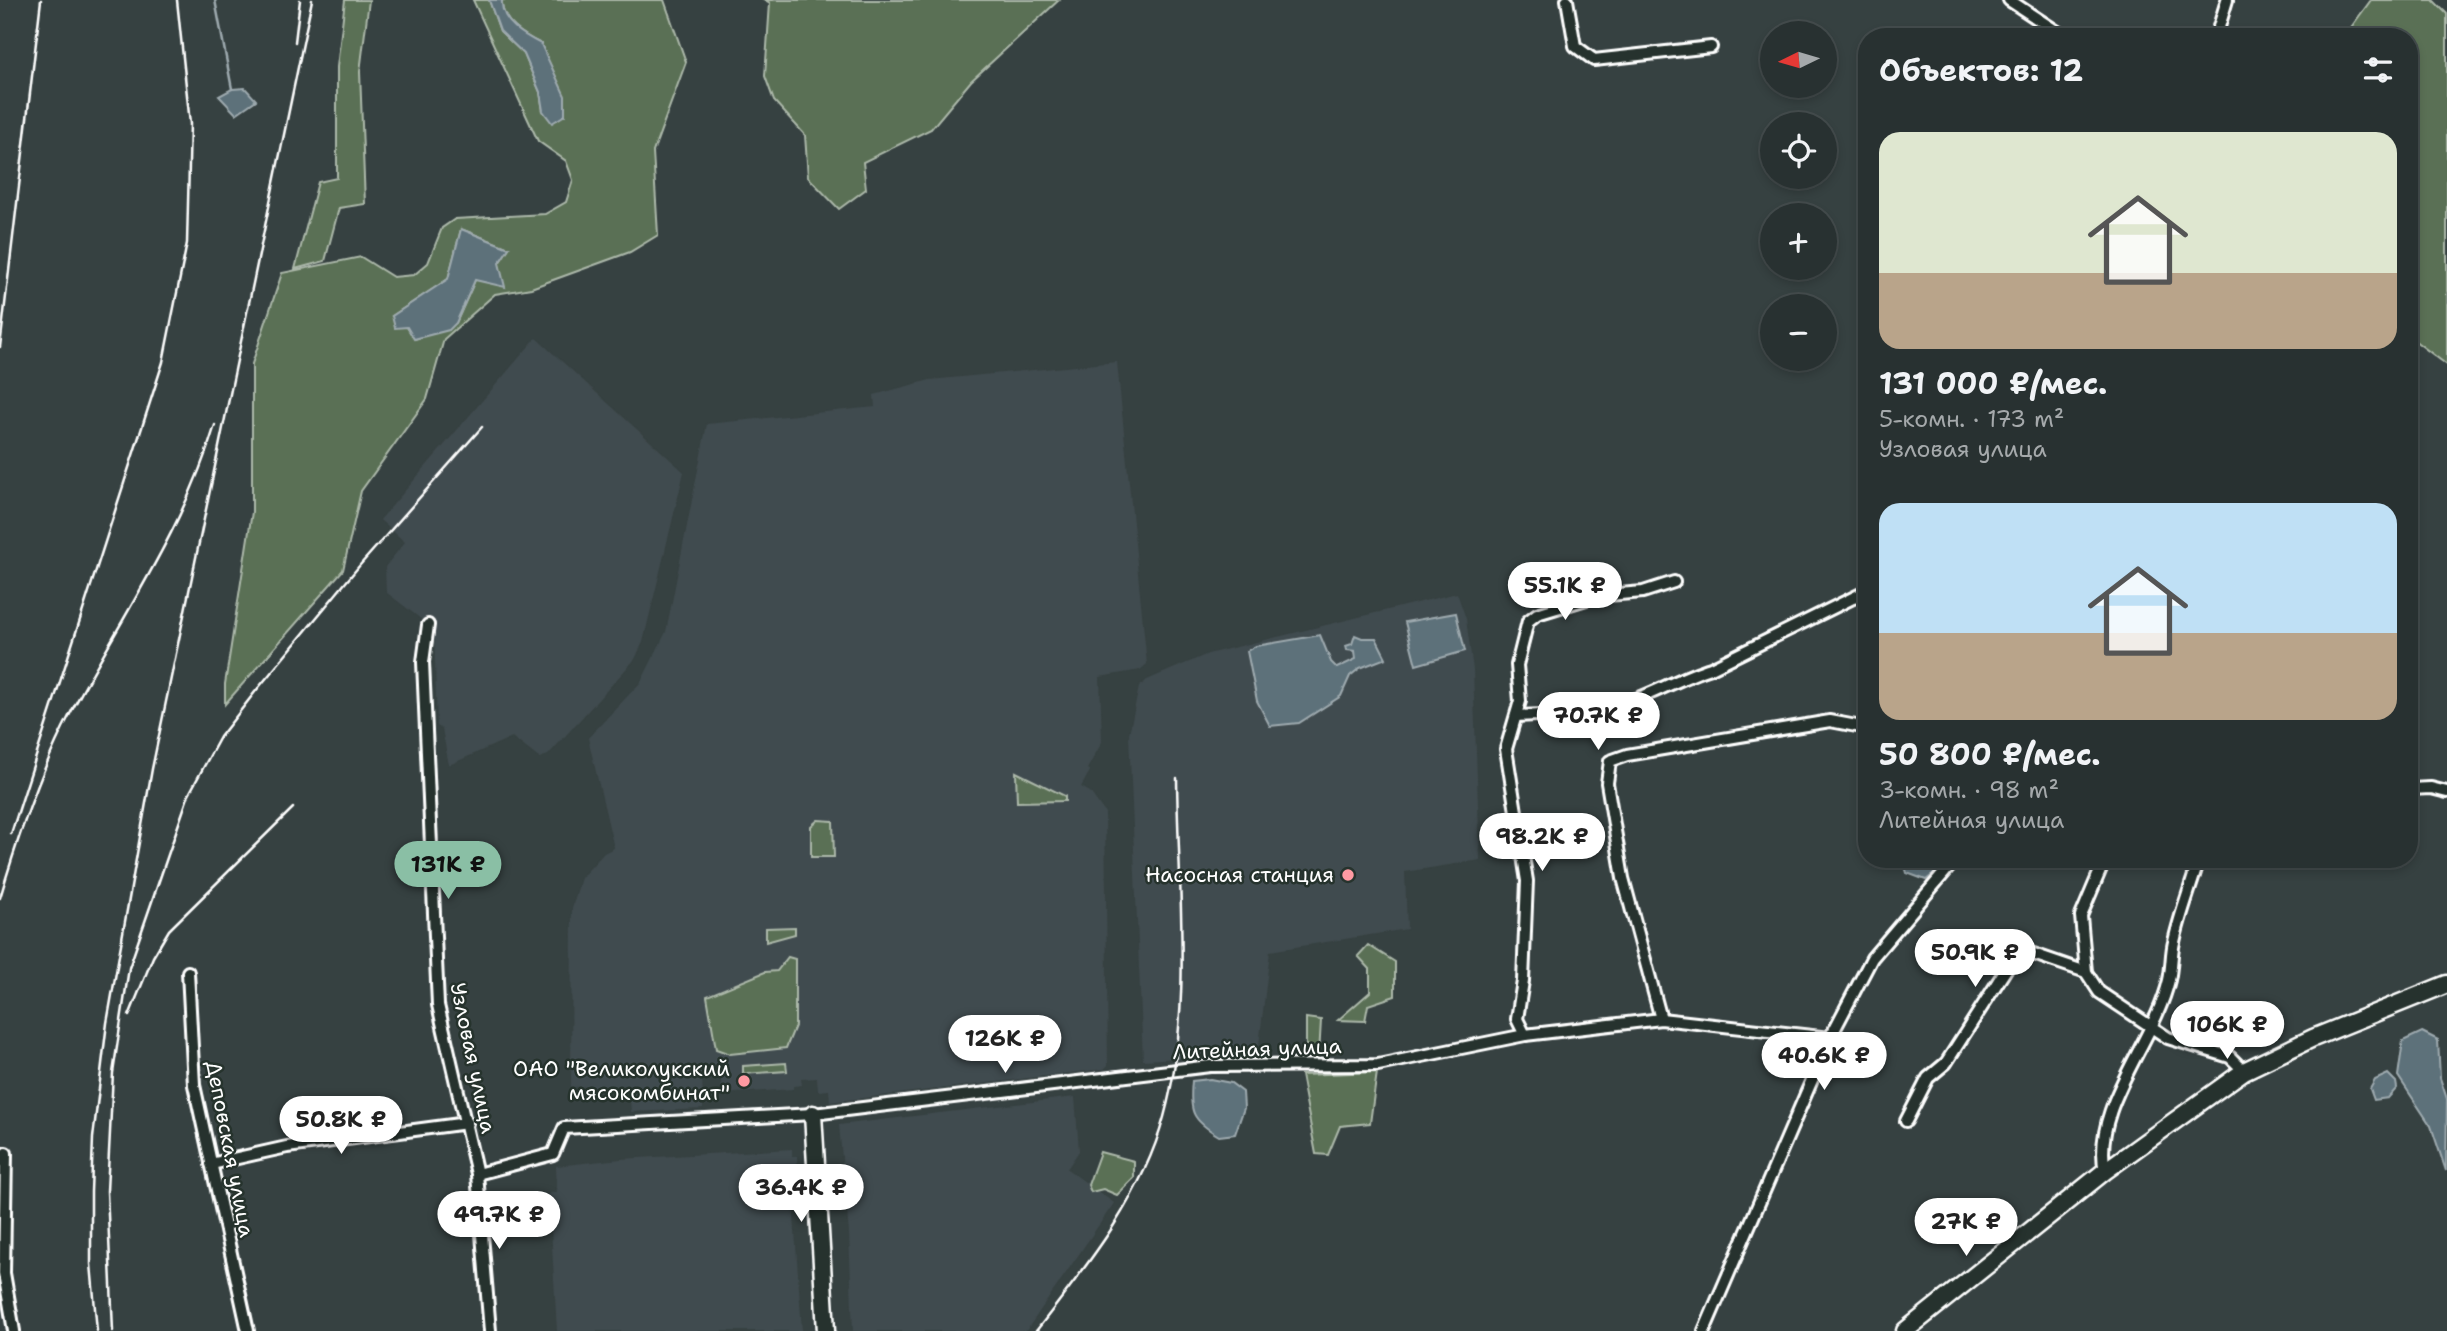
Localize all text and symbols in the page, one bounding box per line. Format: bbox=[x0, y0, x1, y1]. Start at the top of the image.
north arrow bbox=[1760, 21, 1838, 98]
map controls bbox=[1760, 21, 1837, 371]
text: Объектов: 12 bbox=[1879, 50, 2083, 91]
icon: filters bbox=[2359, 51, 2397, 89]
button: locate bbox=[1760, 112, 1837, 189]
icon: home bbox=[2075, 177, 2201, 303]
button: + bbox=[1760, 203, 1837, 280]
button: − bbox=[1760, 294, 1837, 371]
text: 131 000 ₽/мес. bbox=[1879, 363, 2107, 404]
text: 5-комн. · 173 m² bbox=[1879, 404, 2064, 434]
text: Узловая улица bbox=[1879, 434, 2047, 464]
icon: home bbox=[2075, 548, 2201, 674]
pin: 55.1K ₽ bbox=[1500, 562, 1630, 622]
text: 55.1K ₽ bbox=[1524, 570, 1606, 600]
pin: 70.7K ₽ bbox=[1533, 692, 1663, 752]
text: 70.7K ₽ bbox=[1553, 700, 1643, 730]
text: 50 800 ₽/мес. bbox=[1879, 734, 2101, 775]
text: 3-комн. · 98 m² bbox=[1879, 775, 2059, 805]
text: Литейная улица bbox=[1879, 805, 2064, 835]
pin: 98.2K ₽ bbox=[1477, 814, 1607, 873]
text: 98.2K ₽ bbox=[1495, 821, 1589, 851]
pin: 131K ₽ bbox=[391, 842, 505, 901]
text: 131K ₽ bbox=[410, 849, 486, 879]
place label: Насосная станция bbox=[1145, 861, 1334, 889]
marker: Насосная станция bbox=[1340, 867, 1356, 883]
pin: 50.9K ₽ bbox=[1910, 930, 2040, 989]
text: 50.9K ₽ bbox=[1931, 937, 2019, 967]
street label: Узловая улица bbox=[443, 980, 503, 1136]
pin: 106K ₽ bbox=[2170, 1002, 2284, 1061]
text: 106K ₽ bbox=[2186, 1009, 2268, 1039]
pin: 126K ₽ bbox=[948, 1016, 1062, 1075]
text: 126K ₽ bbox=[964, 1023, 1046, 1053]
street label: Литейная улица bbox=[1172, 1032, 1342, 1066]
pin: 40.6K ₽ bbox=[1759, 1032, 1889, 1092]
text: 40.6K ₽ bbox=[1778, 1040, 1870, 1070]
place label: ОАО "Великолукский мясокомбинат" bbox=[513, 1055, 730, 1107]
street label: Деповская улица bbox=[199, 1058, 261, 1240]
marker: ОАО "Великолукский мясокомбинат" bbox=[736, 1073, 752, 1089]
pin: 50.8K ₽ bbox=[276, 1096, 406, 1156]
text: 50.8K ₽ bbox=[296, 1104, 387, 1134]
pin: 36.4K ₽ bbox=[736, 1164, 866, 1224]
text: 36.4K ₽ bbox=[755, 1172, 847, 1202]
pin: 49.7K ₽ bbox=[434, 1192, 564, 1251]
pin: 27K ₽ bbox=[1917, 1198, 2015, 1258]
text: 49.7K ₽ bbox=[453, 1199, 545, 1229]
text: 27K ₽ bbox=[1931, 1206, 2001, 1236]

